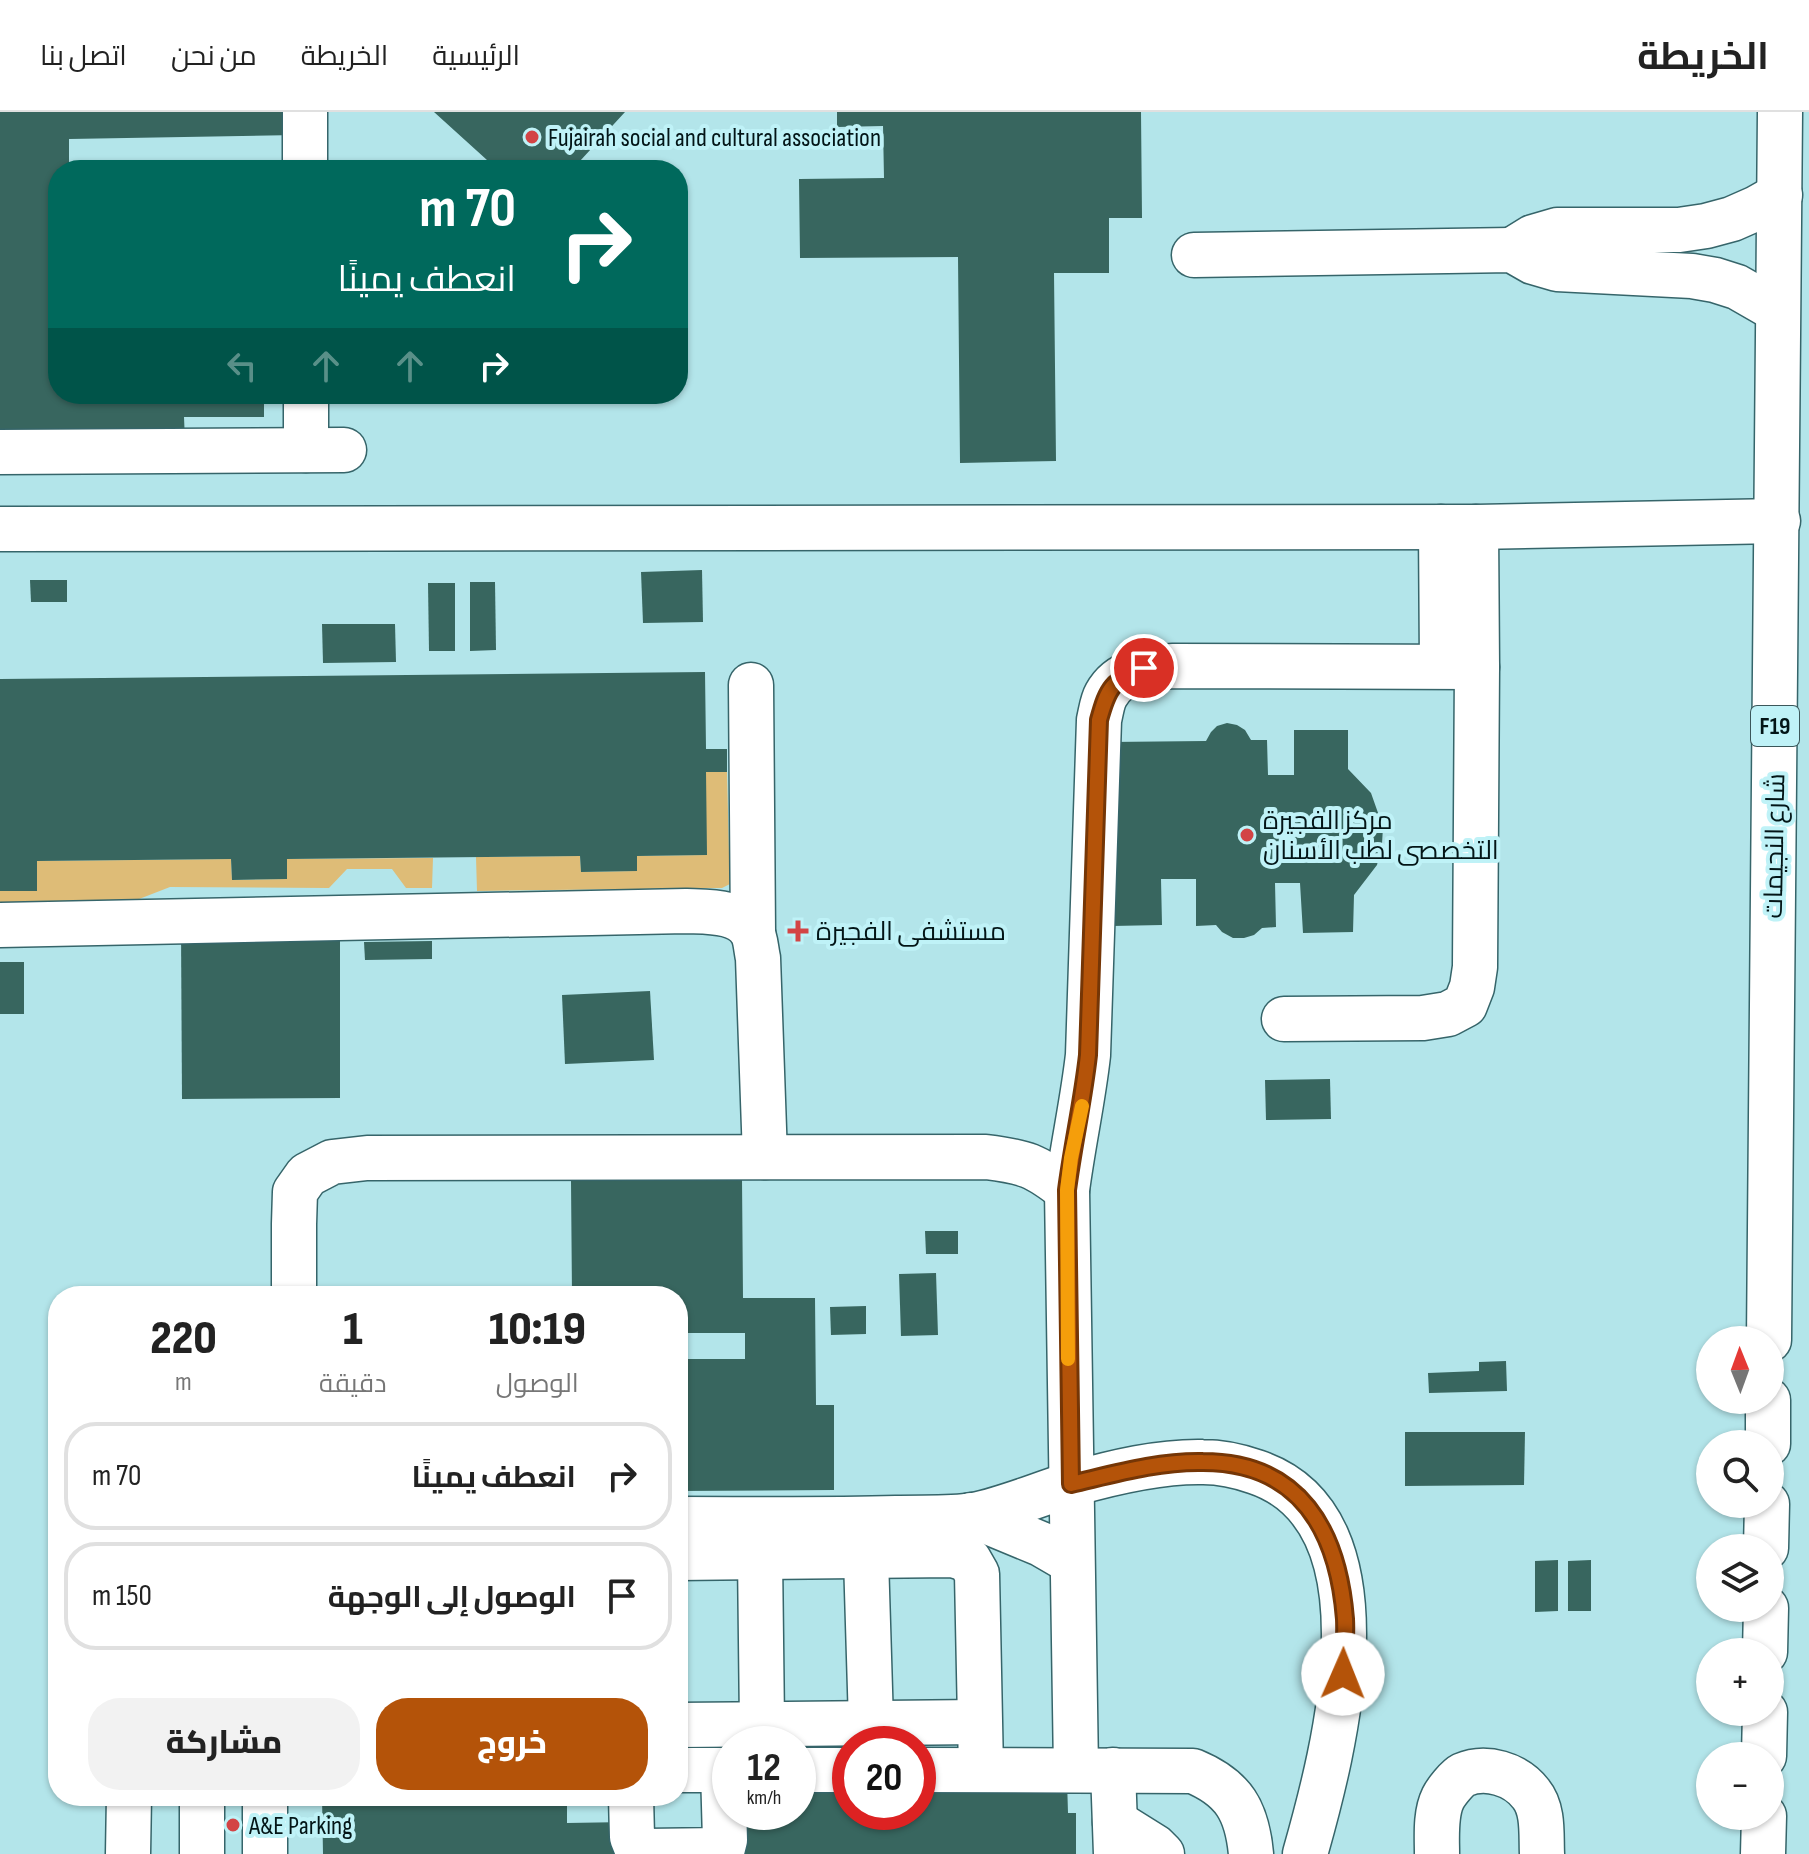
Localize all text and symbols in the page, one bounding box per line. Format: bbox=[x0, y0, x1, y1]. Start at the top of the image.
text: الخريطة bbox=[1637, 35, 1769, 80]
text: اتصل بنا bbox=[40, 40, 127, 73]
text: من نحن bbox=[171, 40, 257, 73]
text: الخريطة bbox=[301, 40, 388, 73]
text: الرئيسية bbox=[432, 40, 520, 73]
place label: Fujairah social and cultural association bbox=[548, 123, 881, 154]
marker: Fujairah social and cultural association bbox=[523, 128, 541, 146]
text: 70 m bbox=[419, 176, 516, 243]
icon: right bbox=[544, 192, 648, 296]
text: انعطف يمينًا bbox=[337, 259, 516, 302]
icon: left bbox=[220, 344, 264, 388]
icon: ahead bbox=[304, 344, 348, 388]
icon: ahead bbox=[388, 344, 432, 388]
icon: right bbox=[472, 344, 516, 388]
pin bbox=[1110, 634, 1178, 702]
icon: arrive bbox=[1122, 646, 1166, 690]
road number: F19 bbox=[1751, 706, 1799, 746]
street label: شارع النجيمات bbox=[1759, 773, 1792, 919]
place label: مركز الفجيرة التخصصى لطب الأسنان bbox=[1263, 806, 1499, 867]
marker: مركز الفجيرة التخصصى لطب الأسنان bbox=[1238, 826, 1256, 844]
place label: مستشفى الفجيرة bbox=[816, 917, 1006, 948]
marker: مستشفى الفجيرة bbox=[787, 920, 809, 942]
text: 1 bbox=[343, 1301, 363, 1358]
text: 10:19 bbox=[489, 1301, 586, 1358]
text: 220 bbox=[150, 1310, 217, 1367]
north arrow bbox=[1696, 1326, 1784, 1414]
map controls bbox=[1696, 1326, 1784, 1830]
text: m bbox=[175, 1367, 192, 1398]
text: دقيقة bbox=[319, 1369, 387, 1400]
text: الوصول bbox=[496, 1369, 579, 1400]
button: search bbox=[1696, 1430, 1784, 1518]
icon: right bbox=[600, 1454, 644, 1498]
text: 70 m bbox=[92, 1458, 141, 1494]
text: انعطف يمينًا bbox=[411, 1460, 576, 1496]
button: layers bbox=[1696, 1534, 1784, 1622]
icon: arrive bbox=[600, 1574, 644, 1618]
text: 150 m bbox=[92, 1578, 152, 1614]
text: الوصول إلى الوجهة bbox=[328, 1580, 576, 1616]
position arrow bbox=[1301, 1632, 1385, 1716]
button: + bbox=[1696, 1638, 1784, 1726]
button: مشاركة bbox=[88, 1698, 360, 1790]
button: خروج bbox=[376, 1698, 648, 1790]
speed limit sign: 20 bbox=[832, 1726, 936, 1830]
button: − bbox=[1696, 1742, 1784, 1830]
text: 12 bbox=[747, 1744, 781, 1792]
text: km/h bbox=[747, 1786, 781, 1810]
place label: A&E Parking bbox=[248, 1811, 352, 1842]
marker: A&E Parking bbox=[224, 1816, 242, 1834]

